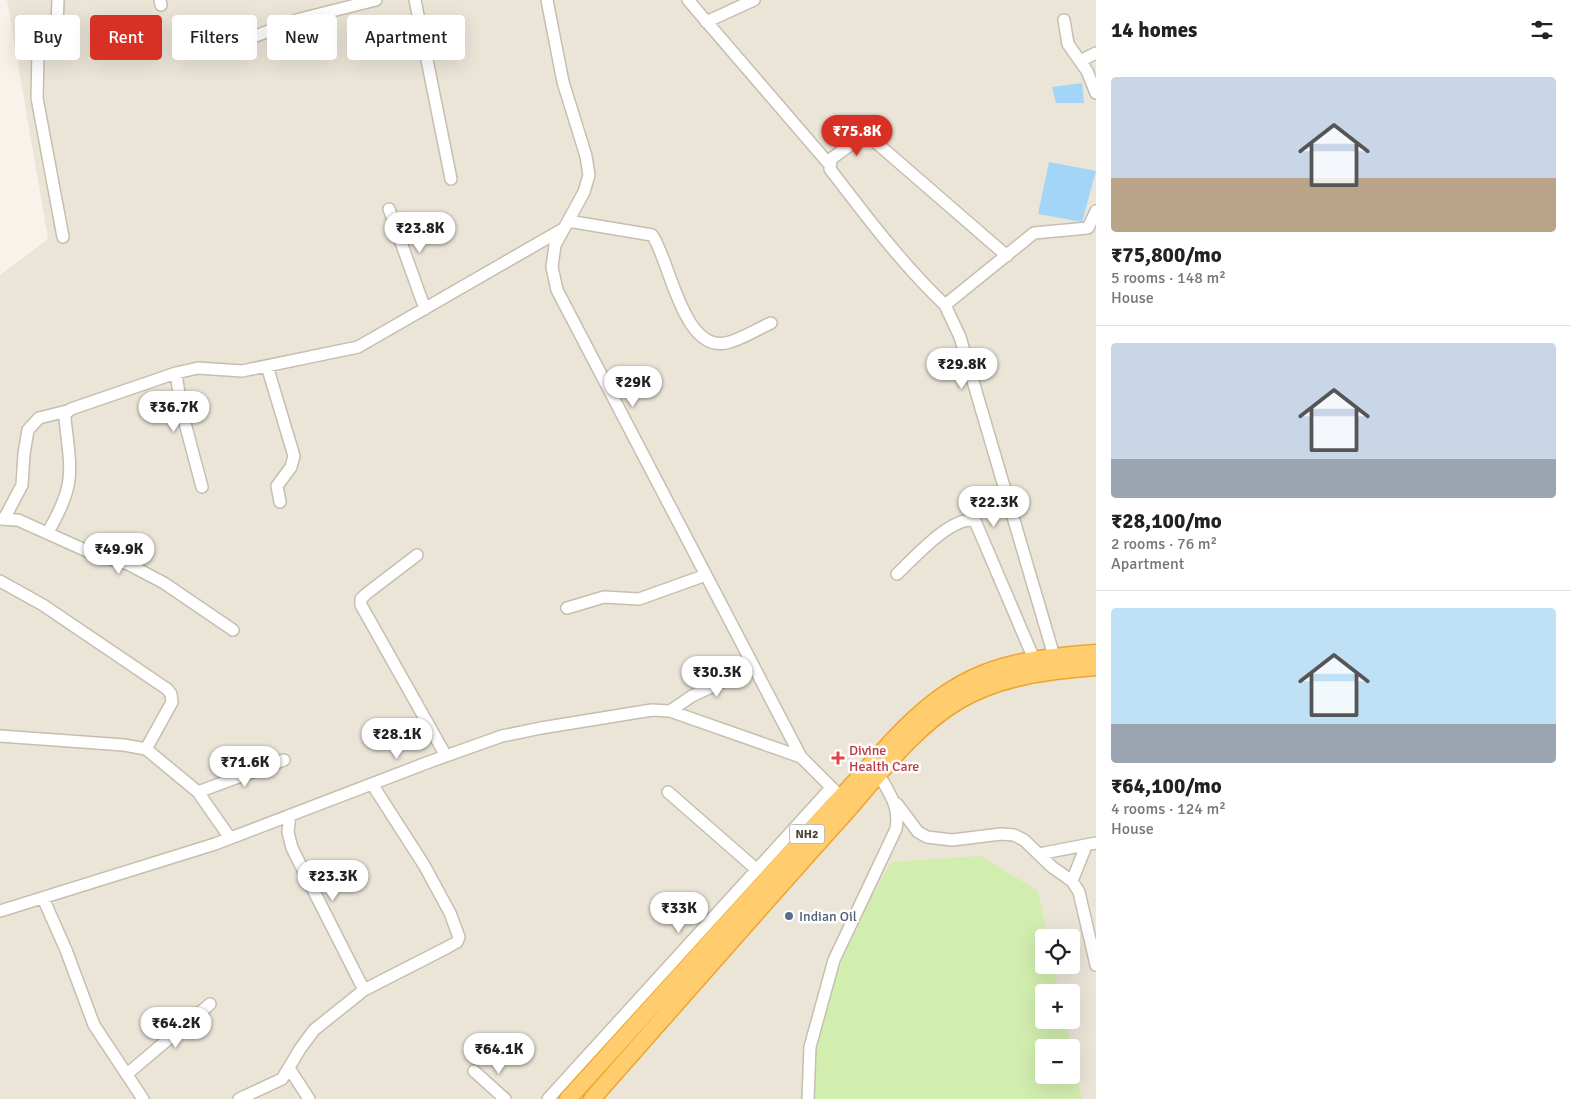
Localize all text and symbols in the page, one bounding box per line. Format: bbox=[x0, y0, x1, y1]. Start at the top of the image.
chip: Buy bbox=[15, 15, 80, 60]
chip: Rent bbox=[90, 15, 162, 60]
chip: Filters bbox=[172, 15, 257, 60]
chip: New bbox=[267, 15, 337, 60]
chip: Apartment bbox=[347, 15, 465, 60]
icon: filters bbox=[1528, 16, 1556, 44]
text: 14 homes bbox=[1111, 17, 1197, 43]
icon: home bbox=[1289, 110, 1379, 200]
pin: ₹75.8K bbox=[816, 114, 898, 157]
text: ₹75.8K bbox=[832, 121, 882, 141]
pin: ₹23.8K bbox=[379, 212, 461, 254]
text: ₹23.8K bbox=[395, 218, 445, 238]
text: ₹75,800/mo bbox=[1111, 242, 1222, 268]
text: 5 rooms · 148 m² bbox=[1111, 268, 1226, 288]
text: House bbox=[1111, 288, 1154, 308]
pin: ₹29.8K bbox=[921, 348, 1003, 390]
text: ₹29.8K bbox=[937, 354, 987, 374]
pin: ₹29K bbox=[603, 366, 663, 408]
text: ₹29K bbox=[615, 372, 651, 392]
icon: home bbox=[1289, 375, 1379, 465]
pin: ₹36.7K bbox=[133, 390, 215, 433]
text: ₹36.7K bbox=[149, 397, 199, 417]
pin: ₹22.3K bbox=[953, 486, 1035, 528]
text: ₹22.3K bbox=[969, 492, 1019, 512]
text: ₹28,100/mo bbox=[1111, 508, 1222, 534]
pin: ₹49.9K bbox=[78, 532, 160, 575]
text: 2 rooms · 76 m² bbox=[1111, 534, 1217, 554]
text: ₹49.9K bbox=[94, 539, 144, 559]
text: Apartment bbox=[1111, 554, 1184, 574]
icon: home bbox=[1289, 640, 1379, 730]
pin: ₹30.3K bbox=[676, 656, 758, 698]
text: ₹30.3K bbox=[692, 662, 742, 682]
pin: ₹28.1K bbox=[356, 718, 438, 760]
text: ₹28.1K bbox=[372, 724, 422, 744]
place label: Divine Health Care bbox=[849, 742, 919, 775]
pin: ₹71.6K bbox=[204, 746, 286, 788]
marker: Divine Health Care bbox=[831, 751, 845, 765]
text: ₹71.6K bbox=[220, 752, 270, 772]
text: ₹64,100/mo bbox=[1111, 773, 1222, 799]
text: 4 rooms · 124 m² bbox=[1111, 799, 1226, 819]
text: House bbox=[1111, 819, 1154, 839]
road number: NH2 bbox=[790, 824, 824, 844]
pin: ₹23.3K bbox=[292, 860, 374, 902]
text: ₹23.3K bbox=[308, 866, 358, 886]
pin: ₹33K bbox=[649, 892, 709, 934]
text: ₹33K bbox=[661, 898, 697, 918]
place label: Indian Oil bbox=[799, 908, 857, 925]
marker: Indian Oil bbox=[783, 910, 795, 922]
map controls bbox=[1035, 929, 1080, 1084]
button: locate bbox=[1035, 929, 1080, 974]
button: + bbox=[1035, 984, 1080, 1029]
pin: ₹64.2K bbox=[135, 1006, 217, 1049]
text: ₹64.2K bbox=[151, 1013, 201, 1033]
pin: ₹64.1K bbox=[458, 1032, 540, 1075]
text: ₹64.1K bbox=[474, 1039, 524, 1059]
button: − bbox=[1035, 1039, 1080, 1084]

